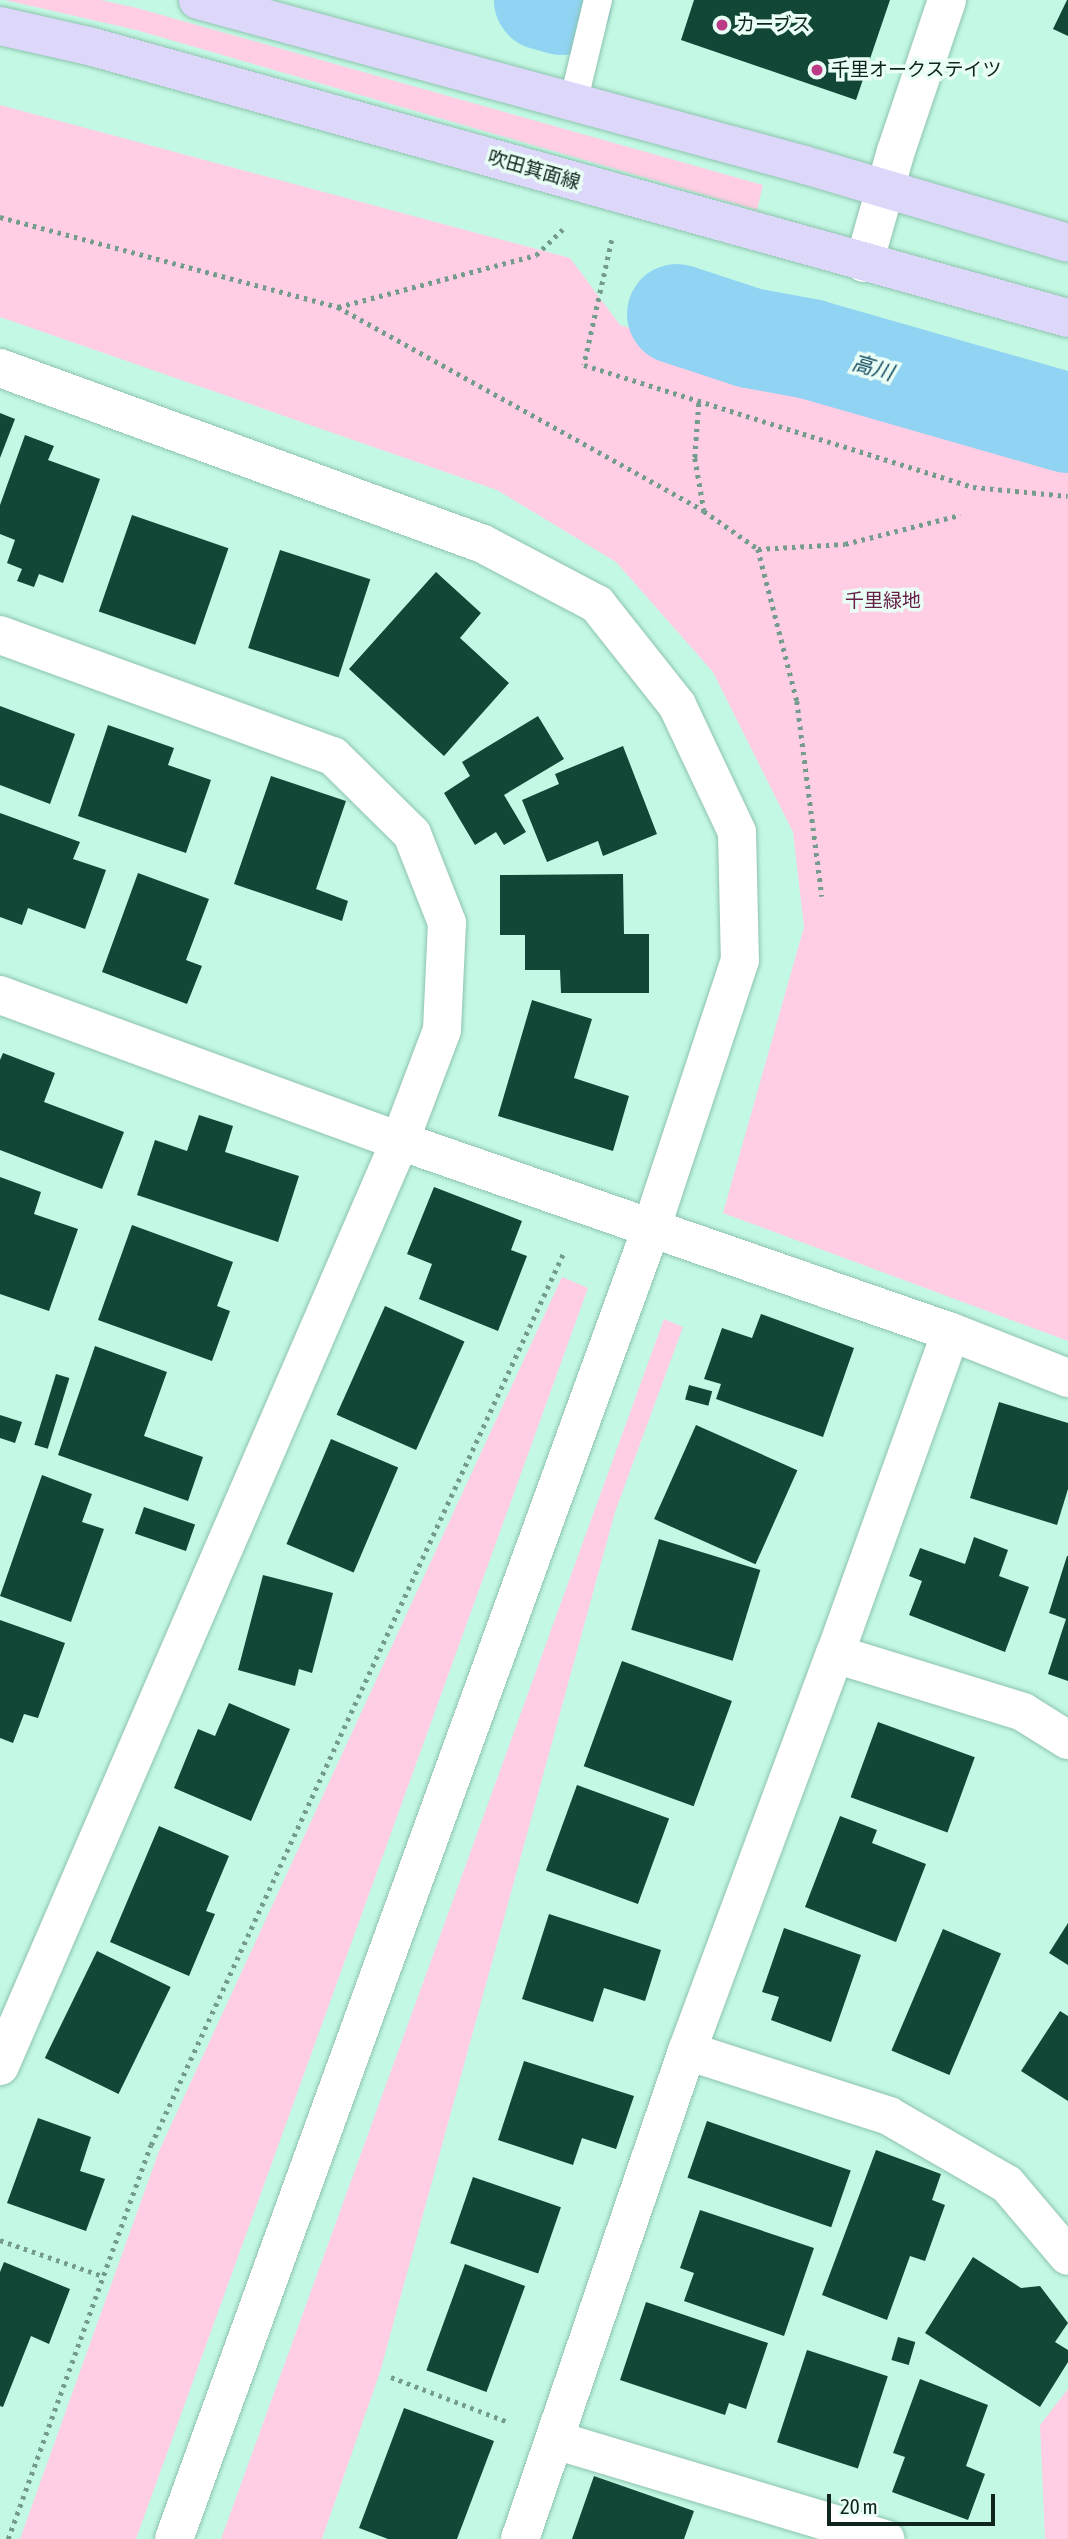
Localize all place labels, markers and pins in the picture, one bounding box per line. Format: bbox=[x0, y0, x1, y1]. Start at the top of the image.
place label: カーブス bbox=[736, 14, 812, 36]
marker: カーブス bbox=[714, 17, 730, 33]
place label: 千里オークステイツ bbox=[831, 59, 1002, 81]
marker: 千里オークステイツ bbox=[809, 62, 825, 78]

